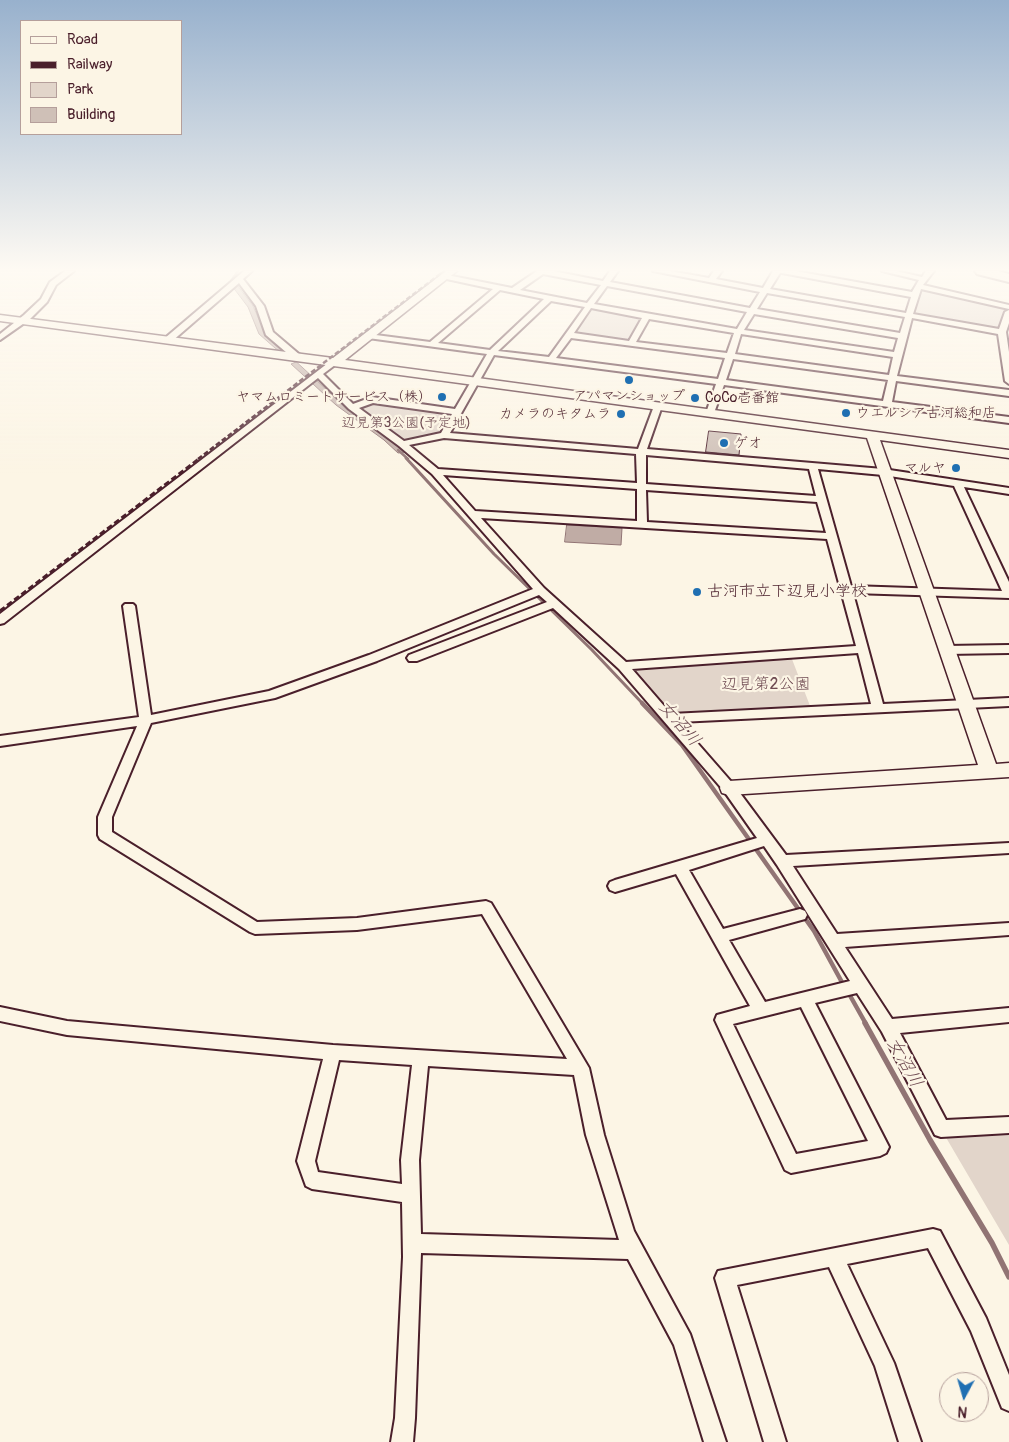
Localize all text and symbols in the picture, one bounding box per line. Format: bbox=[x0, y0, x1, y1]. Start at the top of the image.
legend bbox=[20, 20, 182, 135]
text: Road bbox=[67, 30, 98, 49]
text: Railway bbox=[67, 55, 112, 74]
text: Park bbox=[67, 80, 93, 99]
text: Building bbox=[67, 105, 115, 124]
marker: アパマンショップ bbox=[623, 374, 635, 386]
place label: アパマンショップ bbox=[573, 388, 685, 404]
place label: ヤマムロミートサービス（株） bbox=[236, 389, 432, 405]
place label: CoCo壱番館 bbox=[705, 390, 779, 406]
marker: ヤマムロミートサービス（株） bbox=[436, 391, 448, 403]
marker: CoCo壱番館 bbox=[689, 392, 701, 404]
place label: ウエルシア古河総和店 bbox=[856, 405, 996, 421]
place label: カメラのキタムラ bbox=[499, 406, 611, 422]
marker: ウエルシア古河総和店 bbox=[840, 407, 852, 419]
marker: カメラのキタムラ bbox=[615, 408, 627, 420]
park label: 辺見第3公園(予定地) bbox=[341, 415, 471, 431]
place label: ゲオ bbox=[734, 435, 762, 451]
marker: ゲオ bbox=[718, 437, 730, 449]
place label: マルヤ bbox=[904, 460, 946, 476]
marker: マルヤ bbox=[950, 462, 962, 474]
place label: 古河市立下辺見小学校 bbox=[707, 582, 867, 602]
marker: 古河市立下辺見小学校 bbox=[691, 586, 703, 598]
park label: 辺見第2公園 bbox=[722, 675, 810, 695]
water label: 女沼川 bbox=[653, 697, 705, 751]
water label: 女沼川 bbox=[881, 1034, 927, 1092]
north arrow bbox=[939, 1372, 989, 1422]
text: N bbox=[957, 1402, 968, 1420]

